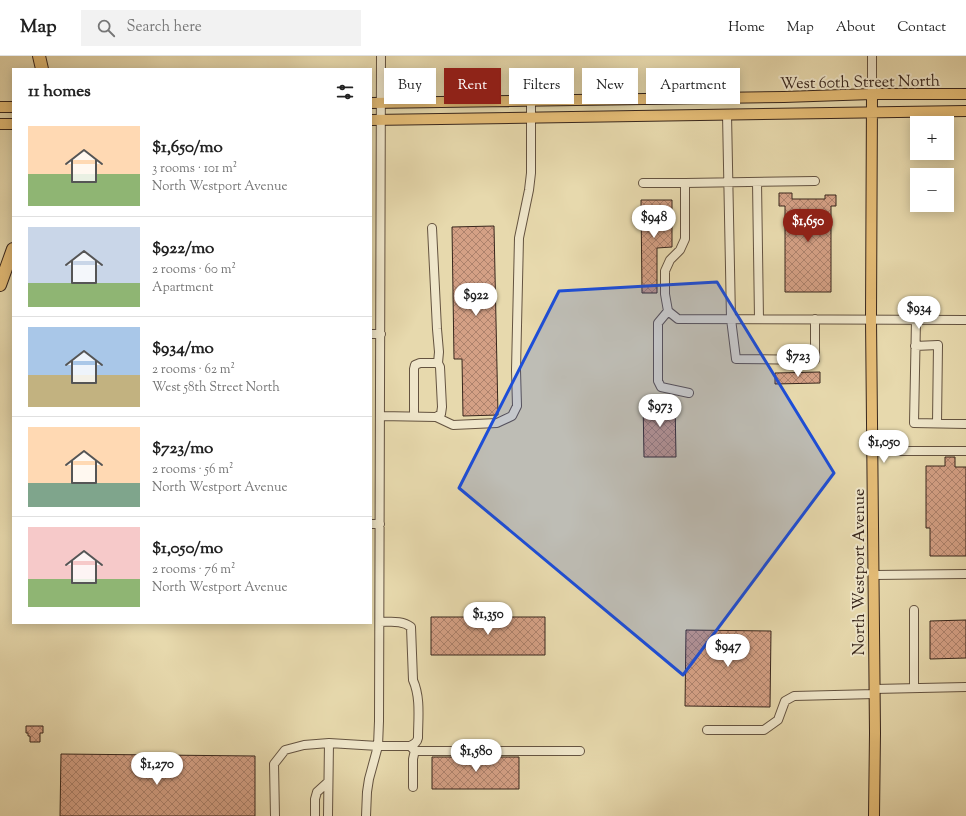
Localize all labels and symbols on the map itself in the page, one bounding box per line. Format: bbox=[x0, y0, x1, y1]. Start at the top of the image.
street label: West 60th Street North bbox=[780, 71, 941, 96]
pin: $948 bbox=[630, 205, 678, 239]
pin: $1,650 bbox=[775, 209, 841, 243]
pin: $922 bbox=[452, 283, 500, 317]
pin: $934 bbox=[895, 296, 943, 330]
pin: $723 bbox=[774, 344, 822, 378]
pin: $973 bbox=[636, 394, 684, 428]
pin: $1,050 bbox=[851, 430, 917, 464]
street label: North Westport Avenue bbox=[849, 489, 872, 655]
pin: $1,350 bbox=[455, 602, 521, 636]
pin: $947 bbox=[704, 634, 752, 668]
pin: $1,580 bbox=[443, 739, 509, 773]
pin: $1,270 bbox=[124, 752, 190, 786]

